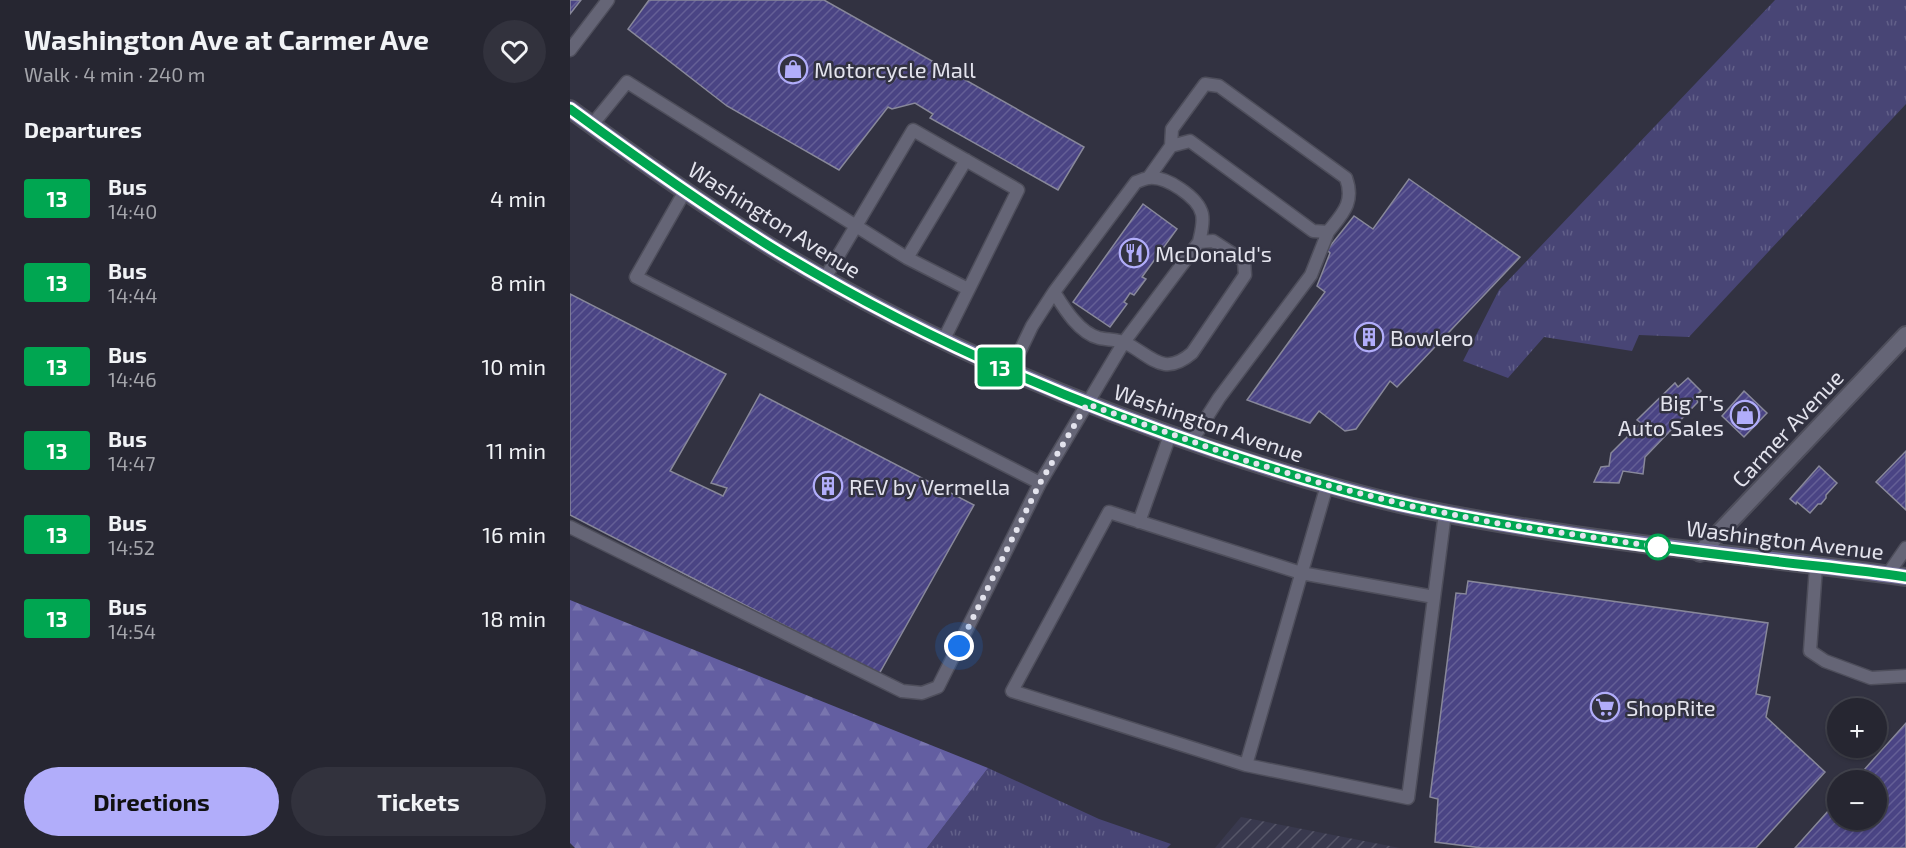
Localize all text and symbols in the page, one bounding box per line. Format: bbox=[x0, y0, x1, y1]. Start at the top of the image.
button: heart bbox=[483, 20, 546, 83]
text: Washington Ave at Carmer Ave bbox=[24, 22, 429, 56]
shop icon: Motorcycle Mall bbox=[777, 53, 809, 85]
place label: Motorcycle Mall bbox=[814, 56, 976, 82]
text: Walk · 4 min · 240 m bbox=[24, 62, 205, 86]
text: Departures bbox=[24, 116, 142, 142]
street label: Washington Avenue bbox=[684, 155, 866, 283]
text: Bus bbox=[108, 173, 147, 199]
text: 4 min bbox=[490, 185, 546, 211]
text: 13 bbox=[47, 186, 67, 211]
text: 14:40 bbox=[108, 199, 157, 223]
restaurant icon: McDonald's bbox=[1118, 237, 1150, 269]
place label: McDonald's bbox=[1155, 240, 1272, 266]
text: Bus bbox=[108, 257, 147, 283]
text: 8 min bbox=[490, 269, 546, 295]
text: 13 bbox=[47, 270, 67, 295]
text: 14:44 bbox=[108, 283, 158, 307]
building icon: Bowlero bbox=[1353, 321, 1385, 353]
place label: Bowlero bbox=[1390, 324, 1474, 350]
text: Bus bbox=[108, 341, 147, 367]
line badge: 13 bbox=[973, 348, 1027, 386]
text: 10 min bbox=[482, 353, 546, 379]
text: 13 bbox=[47, 354, 67, 379]
text: 13 bbox=[990, 355, 1010, 380]
street label: Carmer Avenue bbox=[1726, 364, 1848, 492]
text: 14:46 bbox=[108, 367, 157, 391]
street label: Washington Avenue bbox=[1111, 377, 1307, 467]
place label: Big T's Auto Sales bbox=[1618, 389, 1724, 440]
shop icon: Big T's Auto Sales bbox=[1729, 399, 1761, 431]
text: Bus bbox=[108, 425, 147, 451]
text: 11 min bbox=[486, 437, 546, 463]
text: 13 bbox=[47, 438, 67, 463]
text: 14:47 bbox=[108, 451, 156, 475]
building icon: REV by Vermella bbox=[812, 470, 844, 502]
place label: REV by Vermella bbox=[849, 473, 1010, 499]
text: Bus bbox=[108, 509, 147, 535]
street label: Washington Avenue bbox=[1685, 514, 1885, 564]
text: 16 min bbox=[482, 521, 546, 547]
text: 13 bbox=[47, 522, 67, 547]
unlabelled marker bbox=[1645, 534, 1671, 560]
text: 14:52 bbox=[108, 535, 155, 559]
text: Bus bbox=[108, 593, 147, 619]
text: 18 min bbox=[481, 605, 546, 631]
text: 13 bbox=[47, 606, 67, 631]
text: 14:54 bbox=[108, 619, 156, 643]
your location bbox=[944, 631, 974, 661]
supermarket icon: ShopRite bbox=[1589, 691, 1621, 723]
place label: ShopRite bbox=[1626, 694, 1716, 720]
map controls bbox=[1827, 698, 1887, 830]
button: + bbox=[1827, 698, 1887, 758]
button: Directions bbox=[24, 767, 279, 836]
button: Tickets bbox=[291, 767, 546, 836]
button: − bbox=[1827, 770, 1887, 830]

